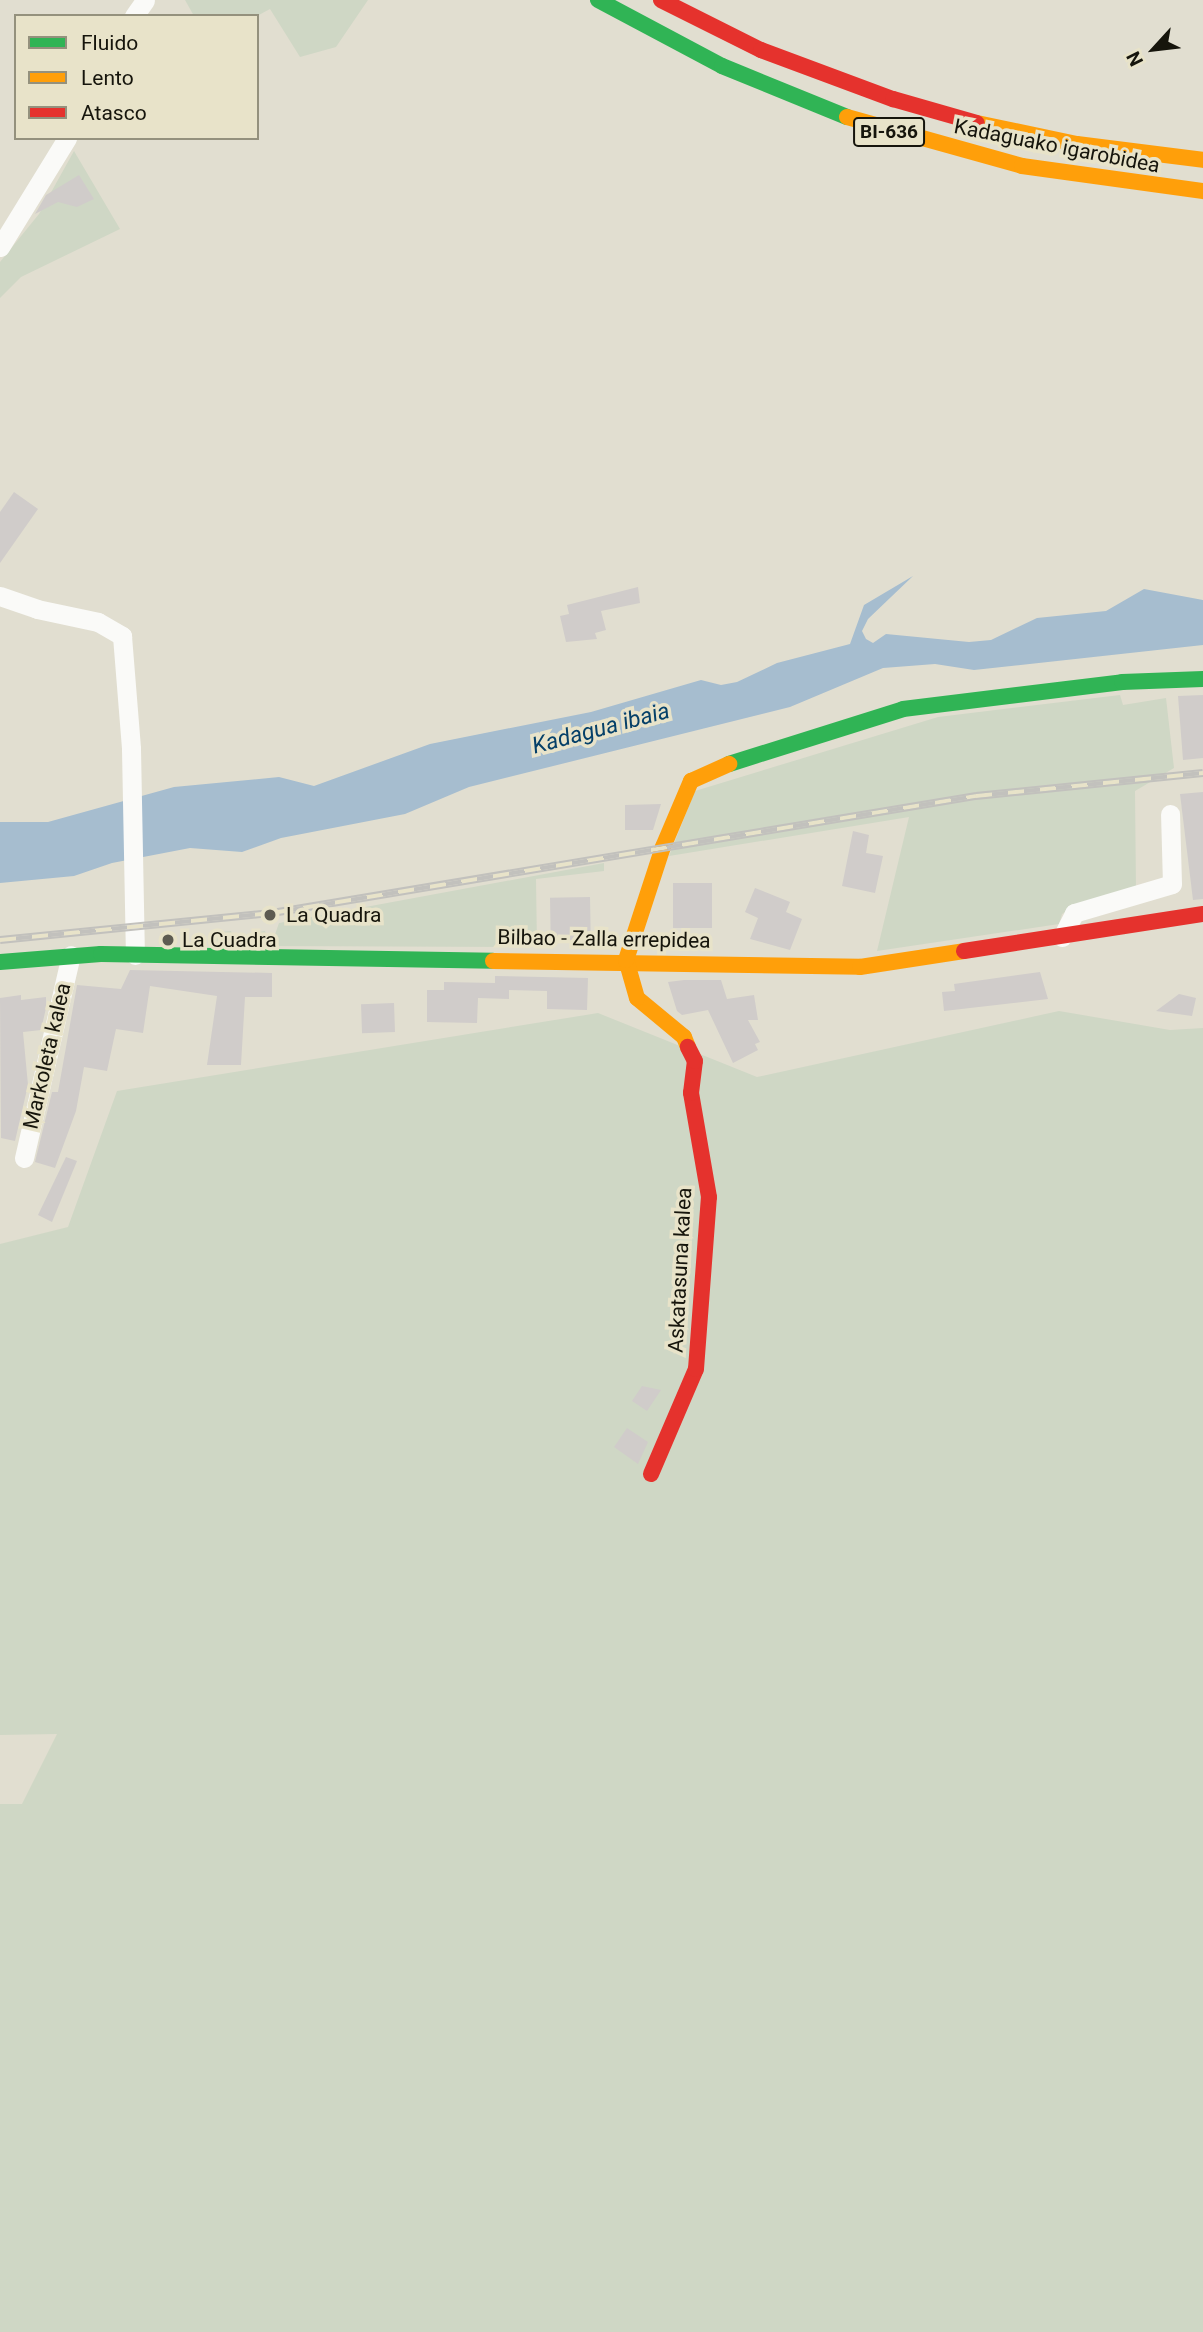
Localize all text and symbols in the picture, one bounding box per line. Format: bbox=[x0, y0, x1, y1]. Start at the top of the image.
legend bbox=[14, 14, 259, 140]
north arrow bbox=[1119, 14, 1189, 84]
text: Fluido bbox=[81, 31, 138, 55]
text: N bbox=[1122, 48, 1148, 70]
text: Lento bbox=[81, 66, 134, 90]
text: Atasco bbox=[81, 101, 147, 125]
street label: Kadaguako igarobidea bbox=[952, 114, 1162, 178]
road number: BI-636 bbox=[852, 116, 926, 148]
water label: Kadagua ibaia bbox=[529, 697, 673, 761]
place label: La Quadra bbox=[286, 902, 381, 928]
marker: La Quadra bbox=[260, 905, 280, 925]
street label: Bilbao - Zalla errepidea bbox=[497, 925, 711, 953]
place label: La Cuadra bbox=[182, 927, 277, 953]
marker: La Cuadra bbox=[160, 932, 176, 948]
street label: Markoleta kalea bbox=[18, 981, 76, 1131]
street label: Askatasuna kalea bbox=[663, 1187, 697, 1353]

